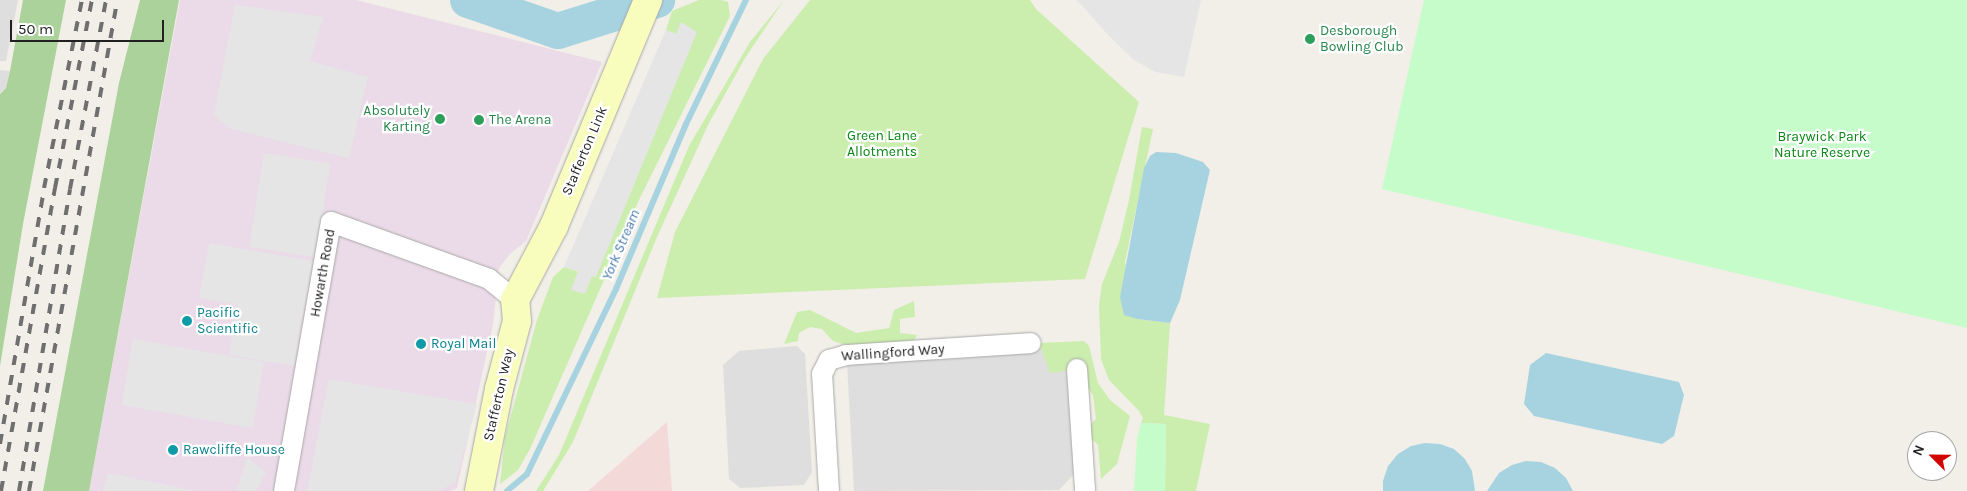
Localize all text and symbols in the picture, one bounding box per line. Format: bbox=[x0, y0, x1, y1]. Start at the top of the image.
scale bar bbox=[12, 10, 166, 42]
text: 50 m bbox=[18, 20, 53, 38]
place label: Desborough Bowling Club bbox=[1320, 23, 1404, 56]
marker: Desborough Bowling Club bbox=[1304, 33, 1316, 45]
place label: Absolutely Karting bbox=[363, 103, 430, 136]
street label: Stafferton Link bbox=[559, 104, 611, 198]
place label: The Arena bbox=[489, 112, 551, 128]
marker: Absolutely Karting bbox=[434, 113, 446, 125]
marker: The Arena bbox=[473, 114, 485, 126]
park label: Green Lane Allotments bbox=[847, 128, 917, 160]
park label: Braywick Park Nature Reserve bbox=[1774, 129, 1870, 162]
water label: York Stream bbox=[598, 207, 644, 283]
street label: Howarth Road bbox=[307, 228, 339, 318]
place label: Pacific Scientific bbox=[197, 305, 258, 338]
marker: Pacific Scientific bbox=[181, 315, 193, 327]
place label: Royal Mail bbox=[431, 336, 496, 352]
marker: Royal Mail bbox=[415, 338, 427, 350]
street label: Wallingford Way bbox=[841, 341, 945, 365]
street label: Stafferton Way bbox=[480, 347, 518, 443]
north arrow bbox=[1907, 431, 1957, 481]
place label: Rawcliffe House bbox=[183, 442, 285, 458]
text: N bbox=[1909, 442, 1928, 458]
marker: Rawcliffe House bbox=[167, 444, 179, 456]

